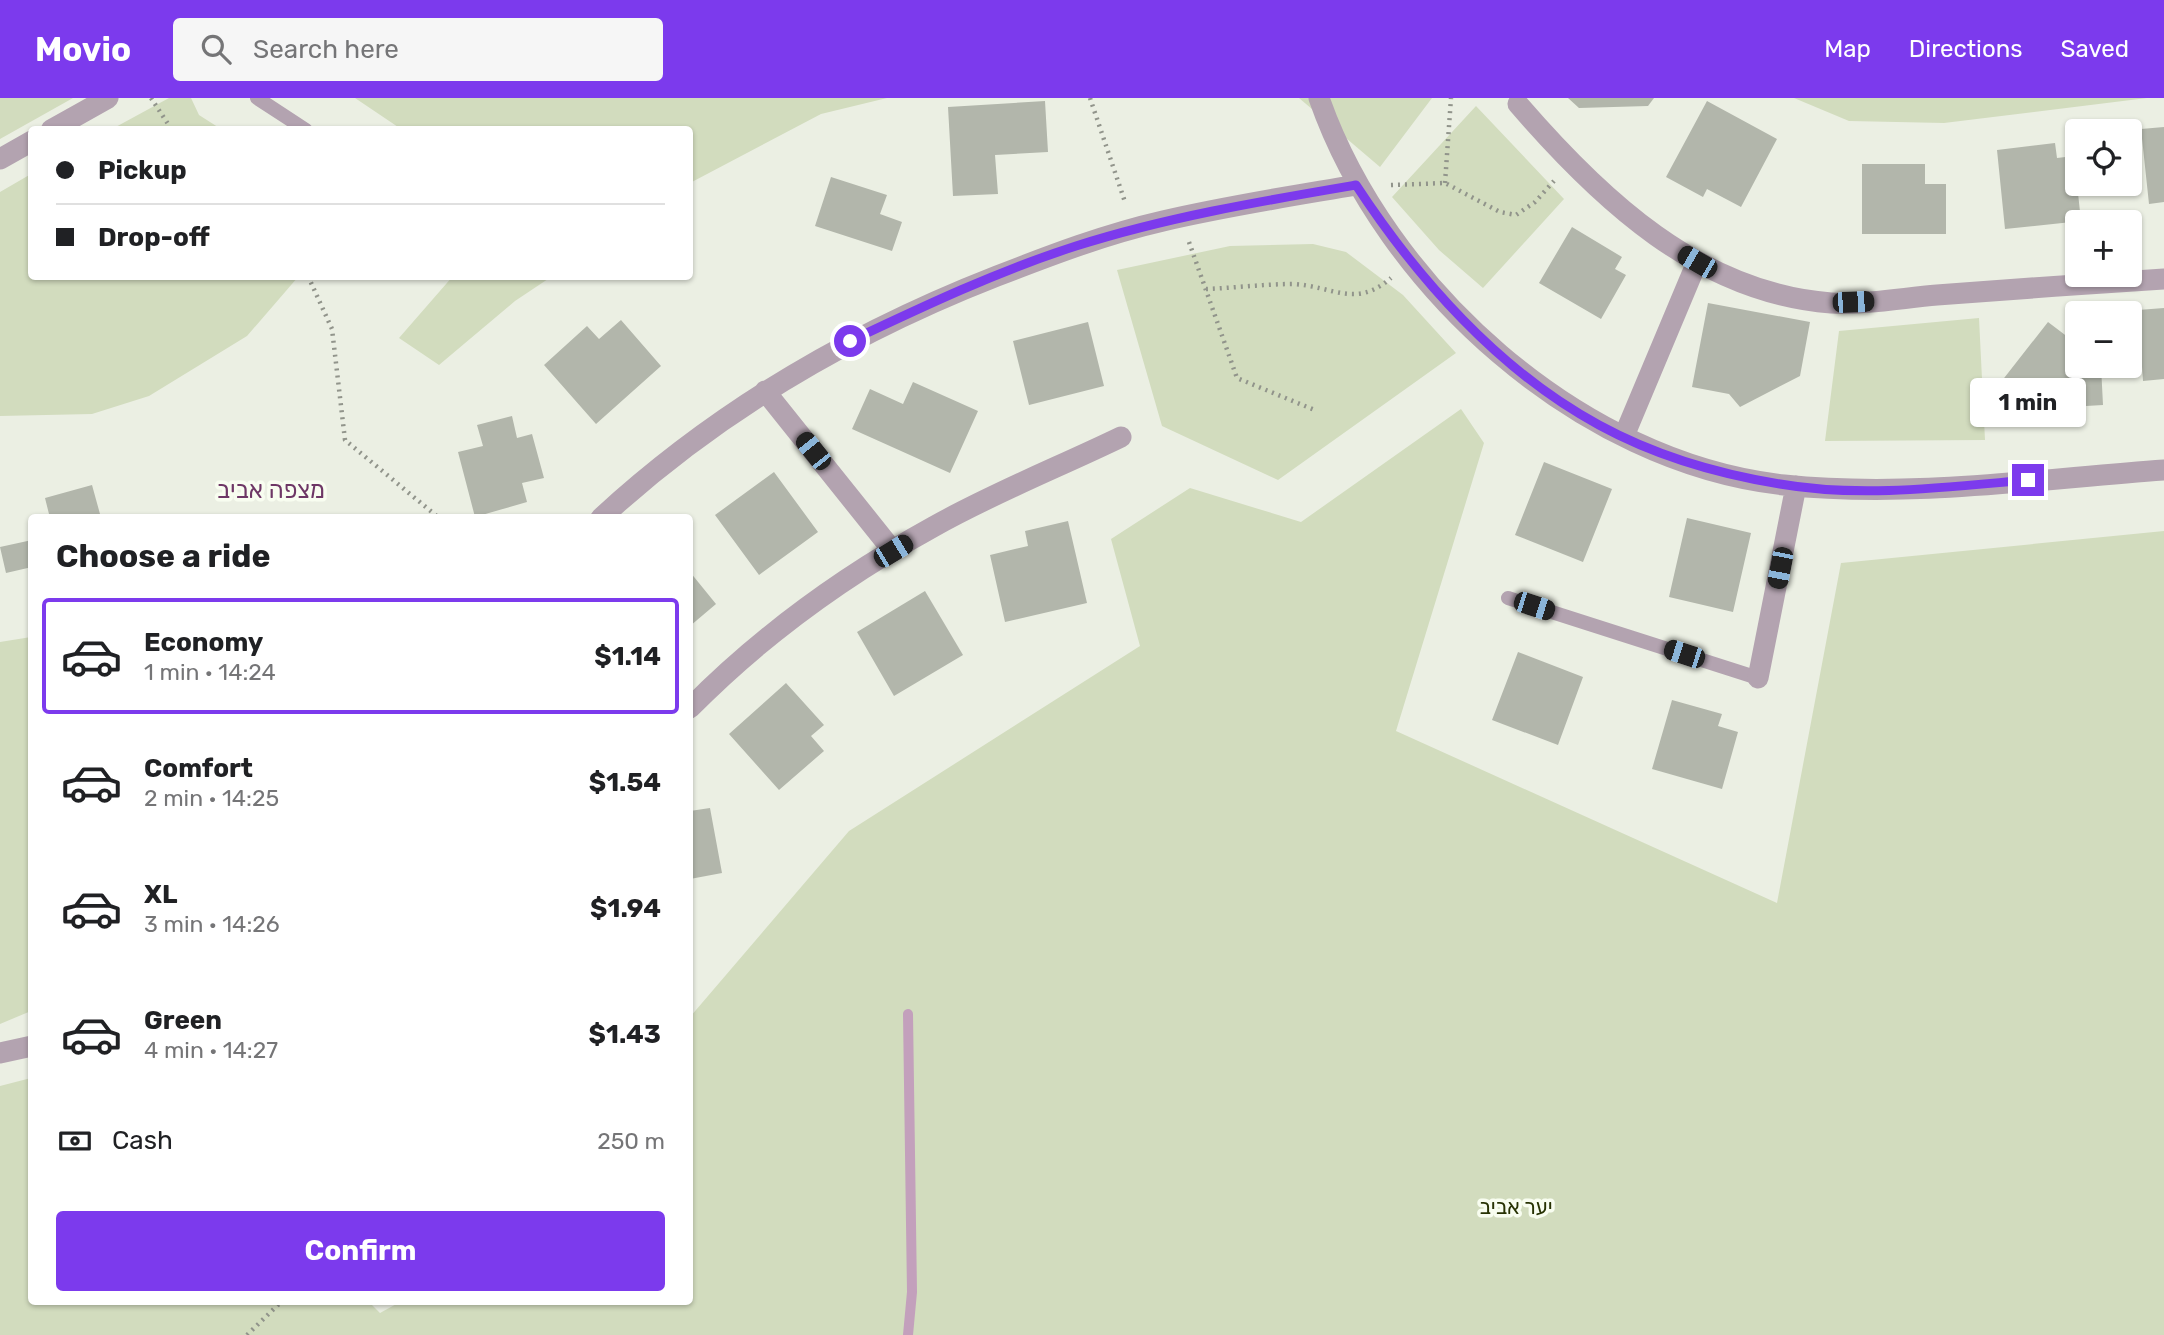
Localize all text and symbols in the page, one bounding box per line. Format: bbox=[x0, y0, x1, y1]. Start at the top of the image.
search box bbox=[173, 18, 663, 81]
text: Movio bbox=[35, 30, 131, 69]
icon: search bbox=[197, 30, 235, 68]
text: Search here bbox=[253, 34, 399, 65]
text: Map bbox=[1824, 35, 1871, 63]
text: Directions bbox=[1909, 35, 2022, 63]
text: Saved bbox=[2060, 35, 2129, 63]
map controls bbox=[2065, 119, 2142, 378]
button: locate bbox=[2065, 119, 2142, 196]
text: Pickup bbox=[98, 155, 187, 186]
button: + bbox=[2065, 210, 2142, 287]
text: Drop-off bbox=[98, 222, 210, 253]
car bbox=[1674, 242, 1721, 282]
car bbox=[1832, 291, 1875, 313]
button: − bbox=[2065, 301, 2142, 378]
route start bbox=[834, 325, 866, 357]
callout: 1 min bbox=[1970, 378, 2086, 428]
text: 1 min bbox=[1999, 388, 2057, 416]
car bbox=[792, 428, 835, 474]
route end bbox=[2012, 464, 2044, 496]
district label: מצפה אביב bbox=[217, 476, 325, 504]
car bbox=[870, 531, 917, 571]
text: Choose a ride bbox=[56, 537, 270, 575]
car bbox=[1766, 545, 1795, 591]
car bbox=[1511, 590, 1558, 622]
icon: car bbox=[60, 625, 123, 688]
text: Economy bbox=[144, 627, 263, 658]
car bbox=[1661, 638, 1708, 670]
text: $1.14 bbox=[594, 641, 661, 672]
text: 1 min · 14:24 bbox=[144, 658, 276, 686]
icon: car bbox=[60, 751, 123, 814]
text: Comfort bbox=[144, 753, 253, 784]
text: $1.54 bbox=[589, 767, 661, 798]
text: 2 min · 14:25 bbox=[144, 784, 279, 812]
icon: car bbox=[60, 877, 123, 940]
text: XL bbox=[144, 879, 177, 910]
text: $1.94 bbox=[590, 893, 661, 924]
text: 3 min · 14:26 bbox=[144, 910, 280, 938]
icon: car bbox=[60, 1003, 123, 1066]
text: Green bbox=[144, 1005, 222, 1036]
text: $1.43 bbox=[589, 1019, 661, 1050]
text: 4 min · 14:27 bbox=[144, 1036, 278, 1064]
icon: cash bbox=[56, 1122, 94, 1160]
text: Cash bbox=[112, 1125, 173, 1156]
text: 250 m bbox=[597, 1127, 665, 1155]
park label: יער אביב bbox=[1479, 1194, 1553, 1219]
button: Confirm bbox=[56, 1211, 665, 1291]

